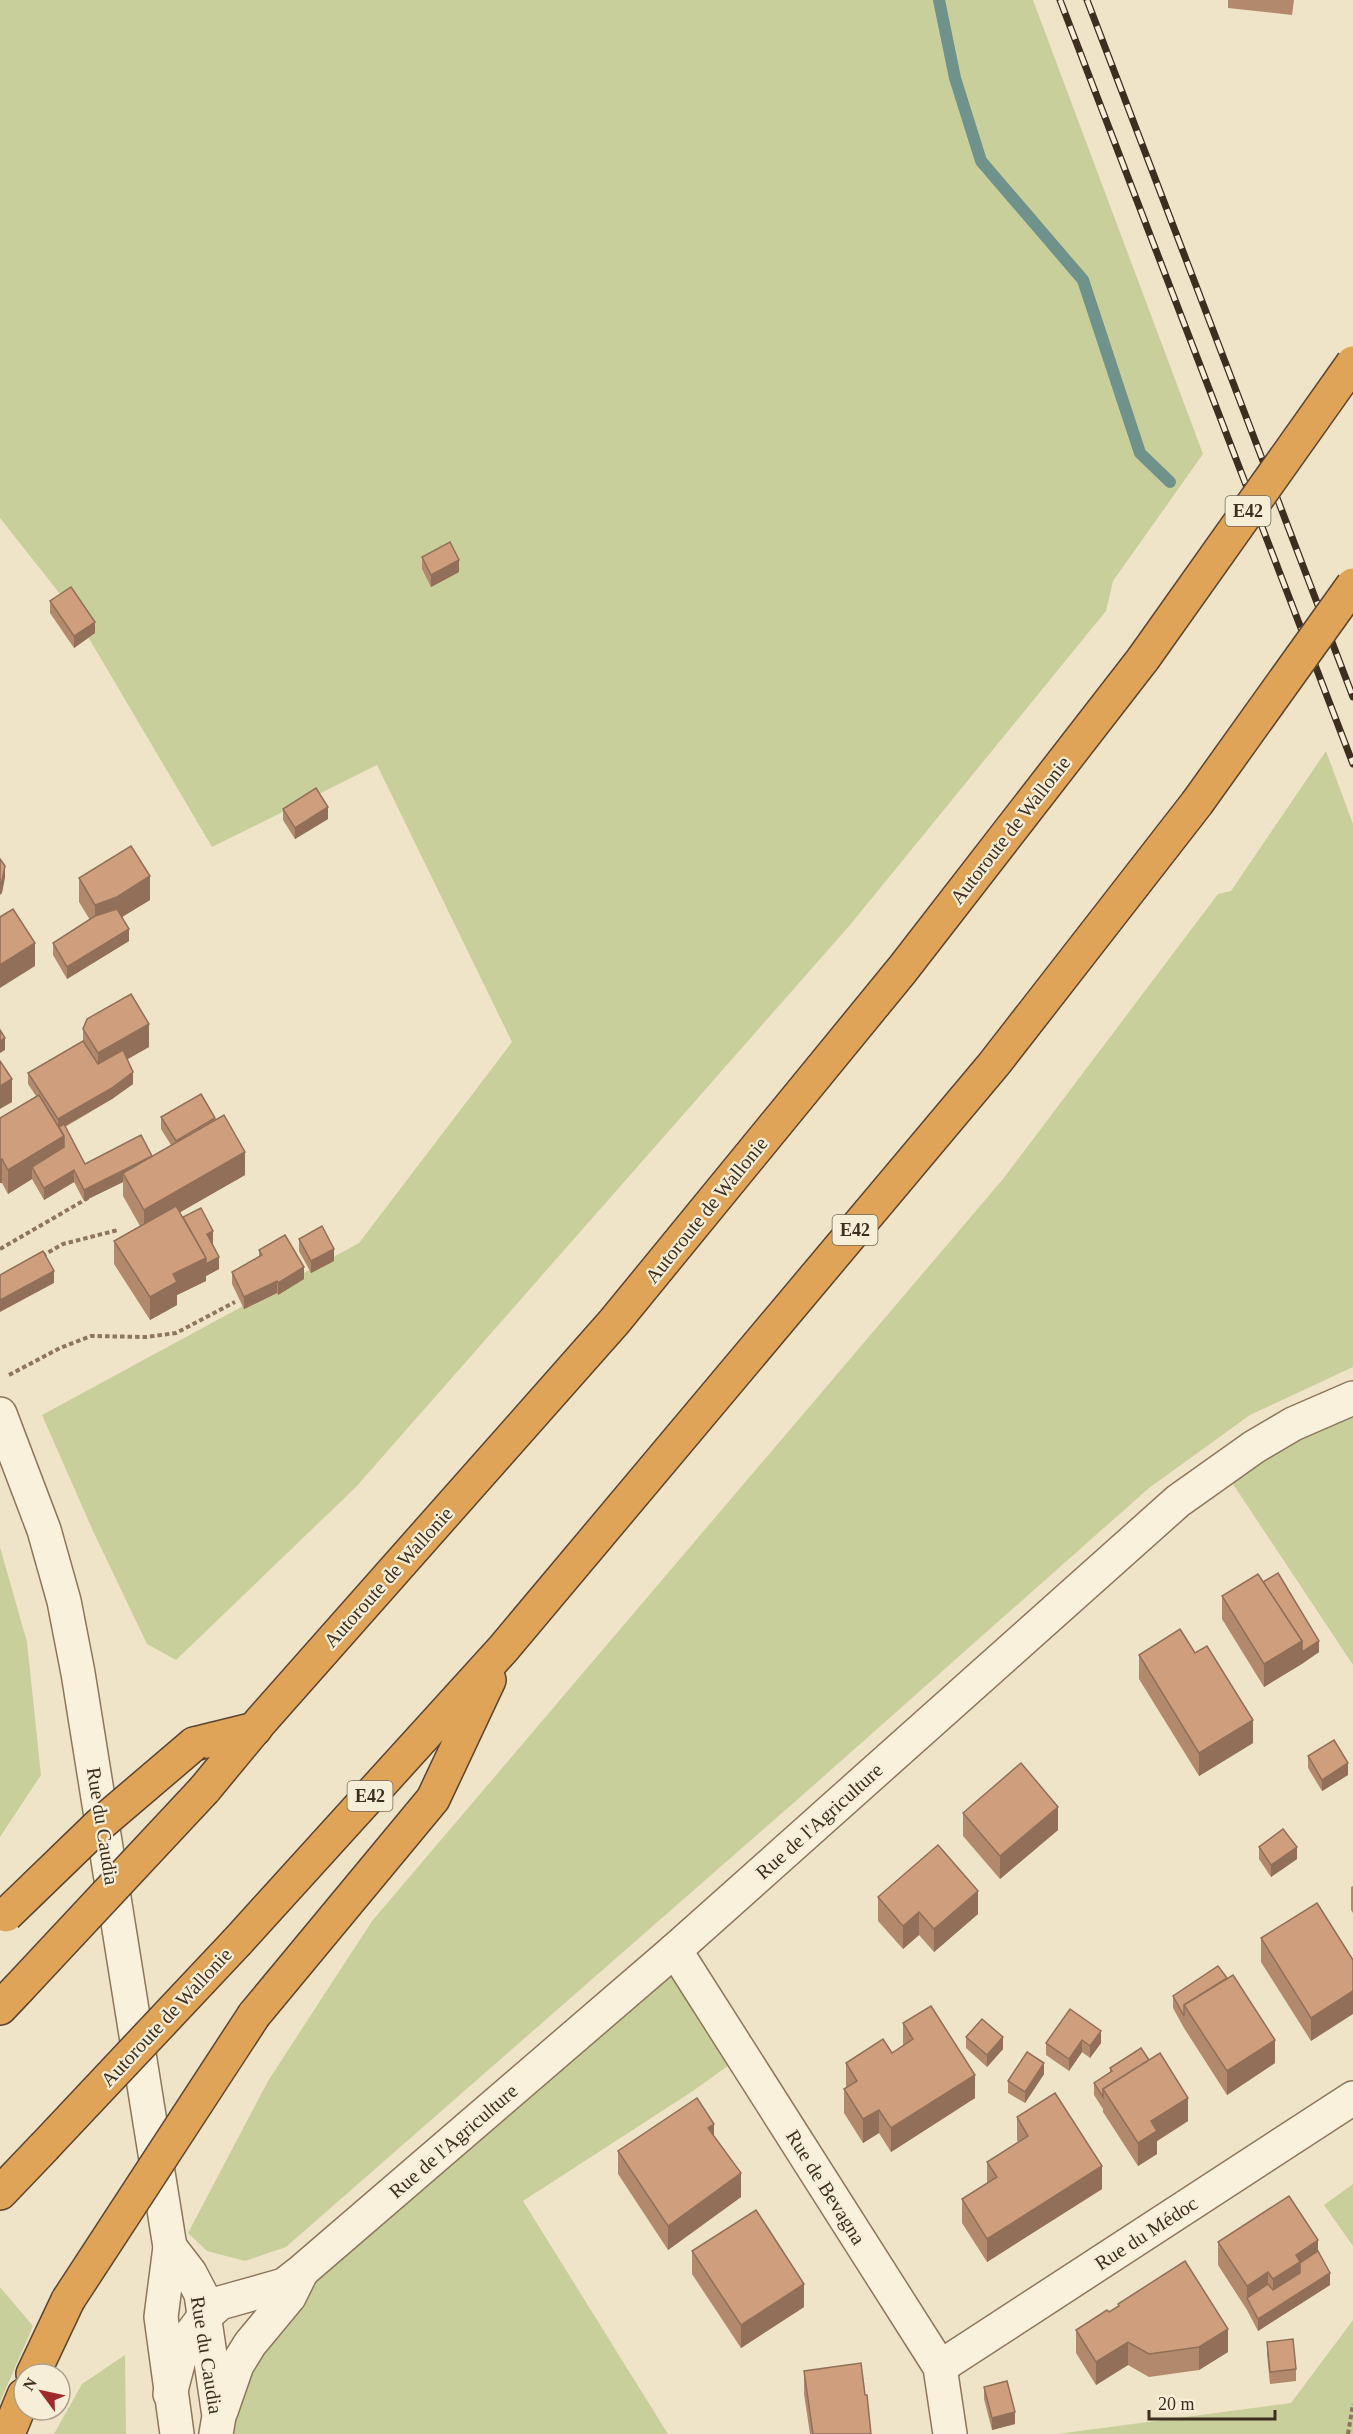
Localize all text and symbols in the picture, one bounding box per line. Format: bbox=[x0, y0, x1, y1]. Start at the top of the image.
road number: E42 bbox=[1226, 496, 1270, 526]
street label: Autoroute de Wallonie bbox=[946, 752, 1075, 908]
street label: Autoroute de Wallonie bbox=[640, 1133, 772, 1287]
road number: E42 bbox=[832, 1215, 878, 1245]
street label: Autoroute de Wallonie bbox=[319, 1502, 457, 1652]
street label: Rue de l'Agriculture bbox=[751, 1758, 887, 1884]
street label: Rue du Caudia bbox=[83, 1766, 123, 1887]
road number: E42 bbox=[348, 1781, 392, 1811]
street label: Autoroute de Wallonie bbox=[96, 1943, 236, 2091]
street label: Rue de l'Agriculture bbox=[384, 2079, 522, 2203]
street label: Rue de Bevagna bbox=[781, 2126, 870, 2249]
street label: Rue du Médoc bbox=[1091, 2192, 1201, 2274]
street label: Rue du Caudia bbox=[187, 2295, 227, 2416]
north arrow bbox=[12, 2362, 72, 2422]
text: N bbox=[20, 2374, 40, 2394]
scale bar bbox=[1149, 2383, 1275, 2421]
text: 20 m bbox=[1158, 2394, 1195, 2414]

